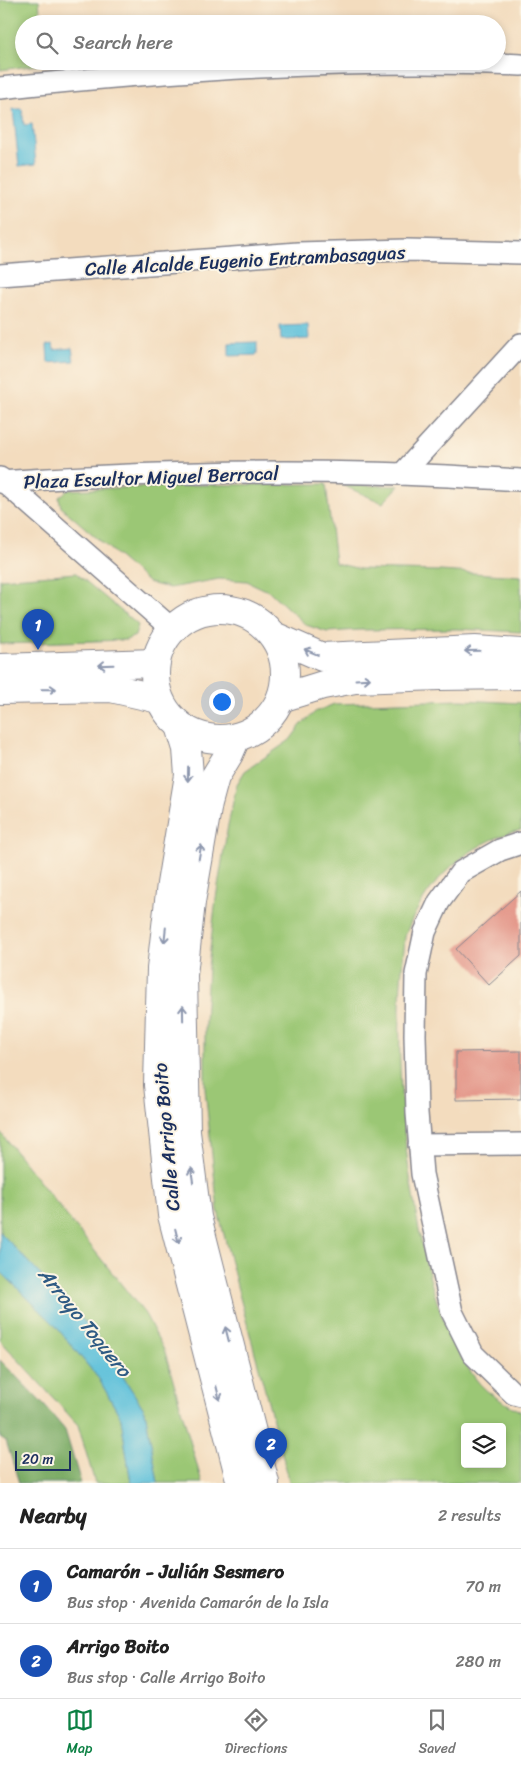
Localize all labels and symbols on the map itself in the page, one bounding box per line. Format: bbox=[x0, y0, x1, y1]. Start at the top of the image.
street label: Calle Alcalde Eugenio Entrambasaguas bbox=[84, 236, 406, 285]
street label: Plaza Escultor Miguel Berrocal bbox=[23, 457, 280, 498]
pin: 1 bbox=[22, 609, 54, 650]
one-way arrow bbox=[304, 646, 319, 656]
one-way arrow bbox=[465, 646, 481, 656]
one-way arrow bbox=[99, 660, 115, 669]
one-way arrow bbox=[354, 674, 370, 683]
one-way arrow bbox=[40, 684, 56, 694]
your location bbox=[209, 689, 235, 715]
one-way arrow bbox=[183, 766, 193, 782]
one-way arrow bbox=[195, 845, 205, 861]
one-way arrow bbox=[160, 927, 170, 943]
one-way arrow bbox=[178, 1006, 188, 1022]
street label: Calle Arrigo Boito bbox=[144, 1061, 189, 1212]
one-way arrow bbox=[187, 1168, 197, 1184]
one-way arrow bbox=[173, 1227, 182, 1243]
water label: Arroyo Toquero bbox=[28, 1259, 141, 1386]
one-way arrow bbox=[222, 1326, 231, 1342]
one-way arrow bbox=[213, 1385, 223, 1401]
pin: 2 bbox=[255, 1428, 287, 1469]
scale bar bbox=[15, 1448, 71, 1471]

